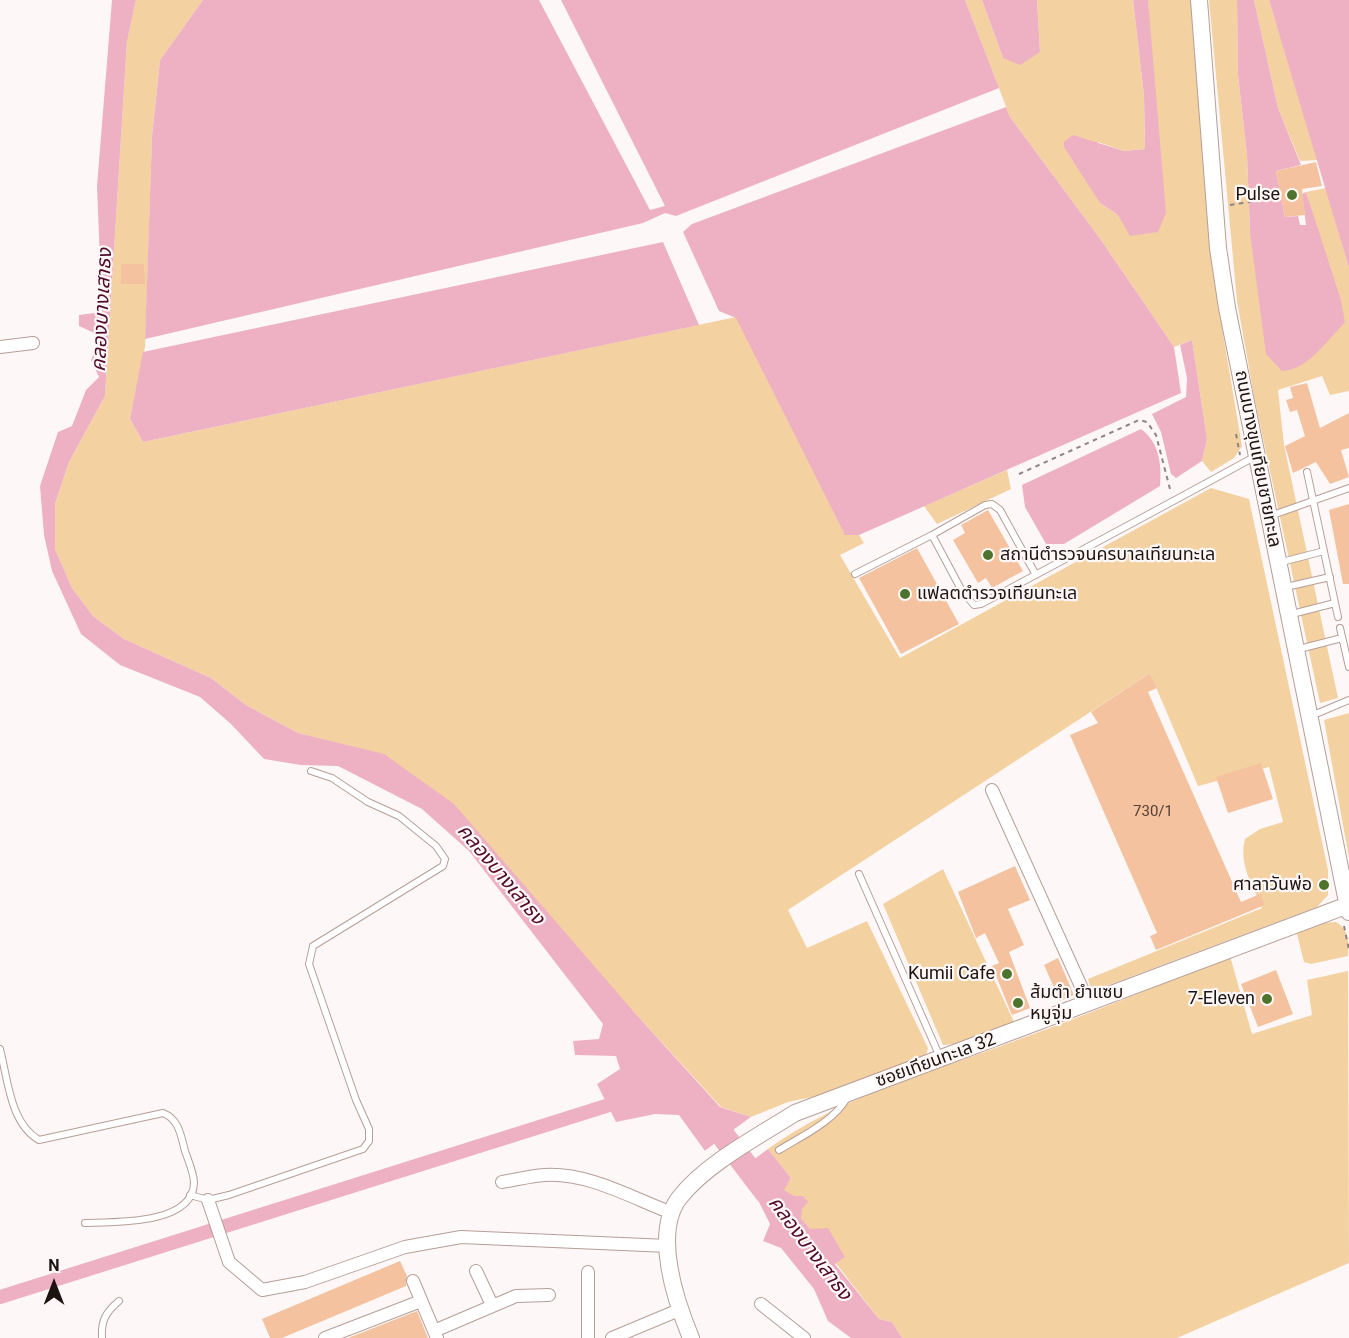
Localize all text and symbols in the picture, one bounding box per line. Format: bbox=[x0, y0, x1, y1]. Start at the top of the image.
place label: Pulse bbox=[1236, 184, 1280, 206]
marker: Pulse bbox=[1285, 188, 1299, 202]
water label: คลองบางเสาธง bbox=[88, 248, 118, 372]
street label: ถนนบางขุนเทียนชายทะเล bbox=[1229, 369, 1285, 549]
place label: สถานีตำรวจนครบาลเทียนทะเล bbox=[1000, 544, 1215, 566]
marker: สถานีตำรวจนครบาลเทียนทะเล bbox=[981, 548, 995, 562]
place label: แฟลตตำรวจเทียนทะเล bbox=[917, 583, 1077, 605]
marker: แฟลตตำรวจเทียนทะเล bbox=[898, 587, 912, 601]
house number: 730/1 bbox=[1133, 803, 1173, 821]
water label: คลองบางเสาธง bbox=[451, 820, 549, 930]
place label: ศาลาวันพ่อ bbox=[1233, 874, 1312, 896]
marker: ศาลาวันพ่อ bbox=[1317, 878, 1331, 892]
place label: Kumii Cafe bbox=[908, 963, 995, 985]
marker: Kumii Cafe bbox=[1000, 967, 1014, 981]
place label: ส้มตำ ยำแซบ หมูจุ่ม bbox=[1030, 982, 1123, 1024]
place label: 7-Eleven bbox=[1188, 988, 1255, 1010]
marker: 7-Eleven bbox=[1260, 992, 1274, 1006]
marker: ส้มตำ ยำแซบ หมูจุ่ม bbox=[1011, 996, 1025, 1010]
street label: ซอยเทียนทะเล 32 bbox=[873, 1029, 999, 1093]
water label: คลองบางเสาธง bbox=[762, 1192, 856, 1306]
north arrow bbox=[24, 1254, 84, 1314]
text: N bbox=[48, 1256, 60, 1275]

